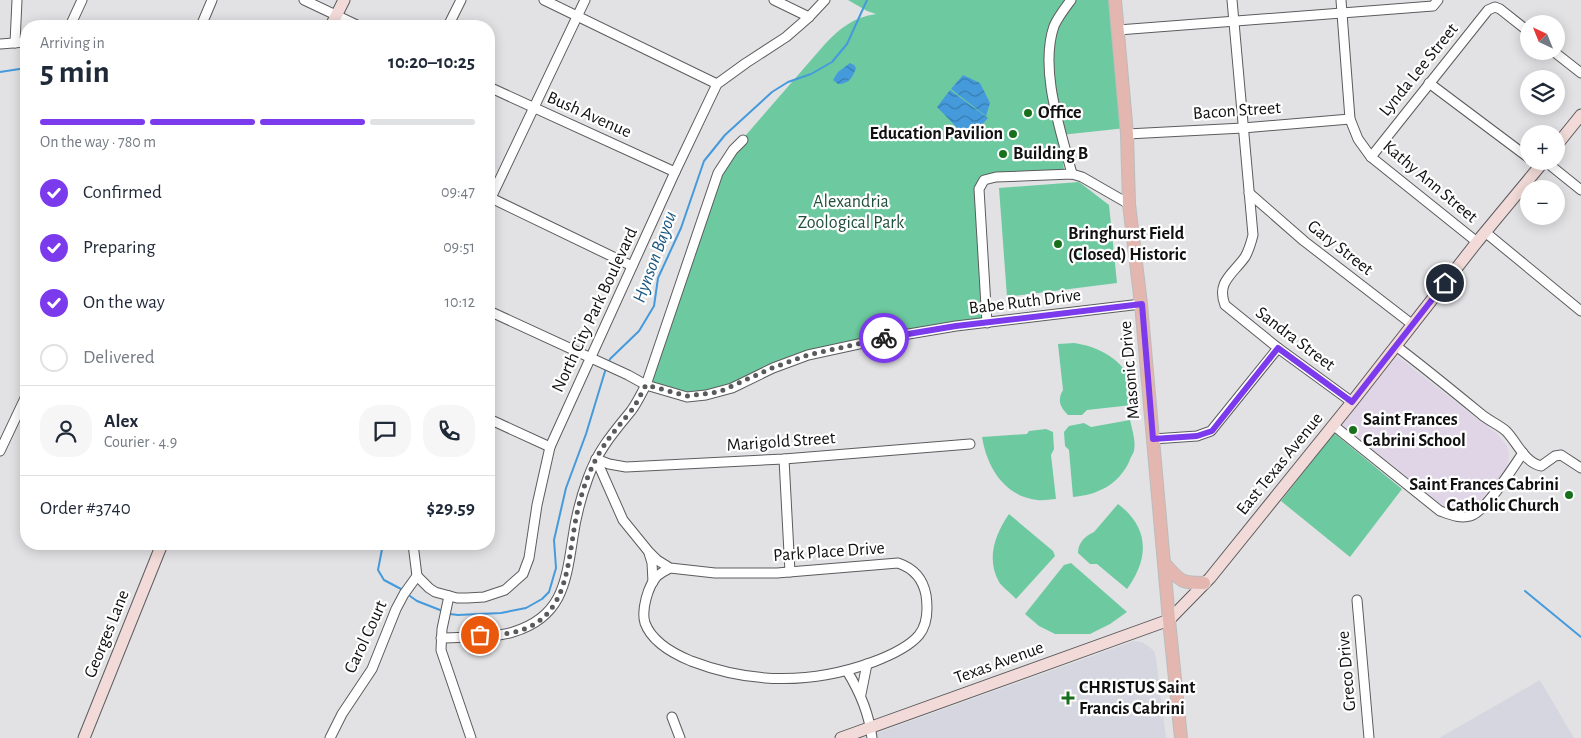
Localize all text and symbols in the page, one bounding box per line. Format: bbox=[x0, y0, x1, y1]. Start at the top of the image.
north arrow bbox=[1520, 15, 1565, 60]
map controls bbox=[1520, 15, 1565, 225]
street label: Lynda Lee Street bbox=[1376, 20, 1462, 120]
text: Arriving in bbox=[40, 35, 105, 51]
text: 10:20–10:25 bbox=[388, 53, 475, 72]
text: 5 min bbox=[40, 56, 110, 88]
button: layers bbox=[1520, 70, 1565, 115]
street label: Bush Avenue bbox=[544, 88, 634, 142]
street label: Bacon Street bbox=[1192, 99, 1282, 123]
place label: Office bbox=[1038, 104, 1082, 122]
marker: Office bbox=[1022, 107, 1034, 119]
place label: Education Pavilion bbox=[870, 125, 1003, 143]
button: + bbox=[1520, 125, 1565, 170]
marker: Education Pavilion bbox=[1007, 128, 1019, 140]
text: On the way · 780 m bbox=[40, 134, 156, 150]
street label: Kathy Ann Street bbox=[1379, 137, 1481, 227]
place label: Building B bbox=[1013, 145, 1088, 163]
marker: Building B bbox=[997, 148, 1009, 160]
icon: check bbox=[40, 179, 68, 207]
button: − bbox=[1520, 180, 1565, 225]
text: Confirmed bbox=[83, 183, 162, 202]
text: 09:47 bbox=[441, 184, 475, 200]
park label: Alexandria Zoological Park bbox=[798, 193, 905, 232]
water label: Hynson Bayou bbox=[630, 209, 680, 305]
street label: Gary Street bbox=[1304, 217, 1376, 279]
street label: North City Park Boulevard bbox=[549, 225, 641, 395]
place label: Bringhurst Field (Closed) Historic bbox=[1068, 225, 1186, 264]
icon: check bbox=[40, 234, 68, 262]
text: Preparing bbox=[83, 238, 156, 257]
marker: Bringhurst Field (Closed) Historic bbox=[1052, 238, 1064, 250]
text: 09:51 bbox=[443, 239, 475, 255]
pin bbox=[1424, 262, 1466, 304]
icon: home bbox=[1431, 269, 1459, 297]
street label: Babe Ruth Drive bbox=[968, 286, 1082, 318]
icon: check bbox=[40, 289, 68, 317]
text: On the way bbox=[83, 293, 165, 312]
text: 10:12 bbox=[445, 294, 475, 310]
street label: Sandra Street bbox=[1252, 303, 1338, 375]
courier bbox=[859, 313, 909, 363]
street label: Masonic Drive bbox=[1117, 320, 1143, 420]
icon: bike bbox=[870, 324, 898, 352]
text: Delivered bbox=[83, 348, 155, 367]
button: person bbox=[40, 405, 92, 457]
button: chat bbox=[359, 405, 411, 457]
button: phone bbox=[423, 405, 475, 457]
street label: East Texas Avenue bbox=[1233, 409, 1327, 519]
place label: Saint Frances Cabrini School bbox=[1363, 411, 1466, 450]
text: Alex bbox=[104, 412, 138, 431]
marker: Saint Frances Cabrini School bbox=[1347, 424, 1359, 436]
street label: Marigold Street bbox=[726, 429, 836, 455]
text: Courier · 4.9 bbox=[104, 434, 177, 450]
place label: Saint Frances Cabrini Catholic Church bbox=[1409, 476, 1559, 515]
marker: Saint Frances Cabrini Catholic Church bbox=[1563, 489, 1575, 501]
text: Order #3740 bbox=[40, 499, 131, 518]
text: $29.59 bbox=[427, 499, 475, 518]
street label: Park Place Drive bbox=[773, 539, 885, 565]
street label: Georges Lane bbox=[81, 587, 133, 681]
street label: Carol Court bbox=[341, 598, 391, 676]
pin bbox=[459, 614, 501, 656]
icon: bag bbox=[466, 621, 494, 649]
street label: Greco Drive bbox=[1335, 630, 1359, 712]
street label: Texas Avenue bbox=[952, 638, 1046, 688]
place label: CHRISTUS Saint Francis Cabrini bbox=[1079, 679, 1195, 718]
marker: CHRISTUS Saint Francis Cabrini bbox=[1061, 691, 1075, 705]

